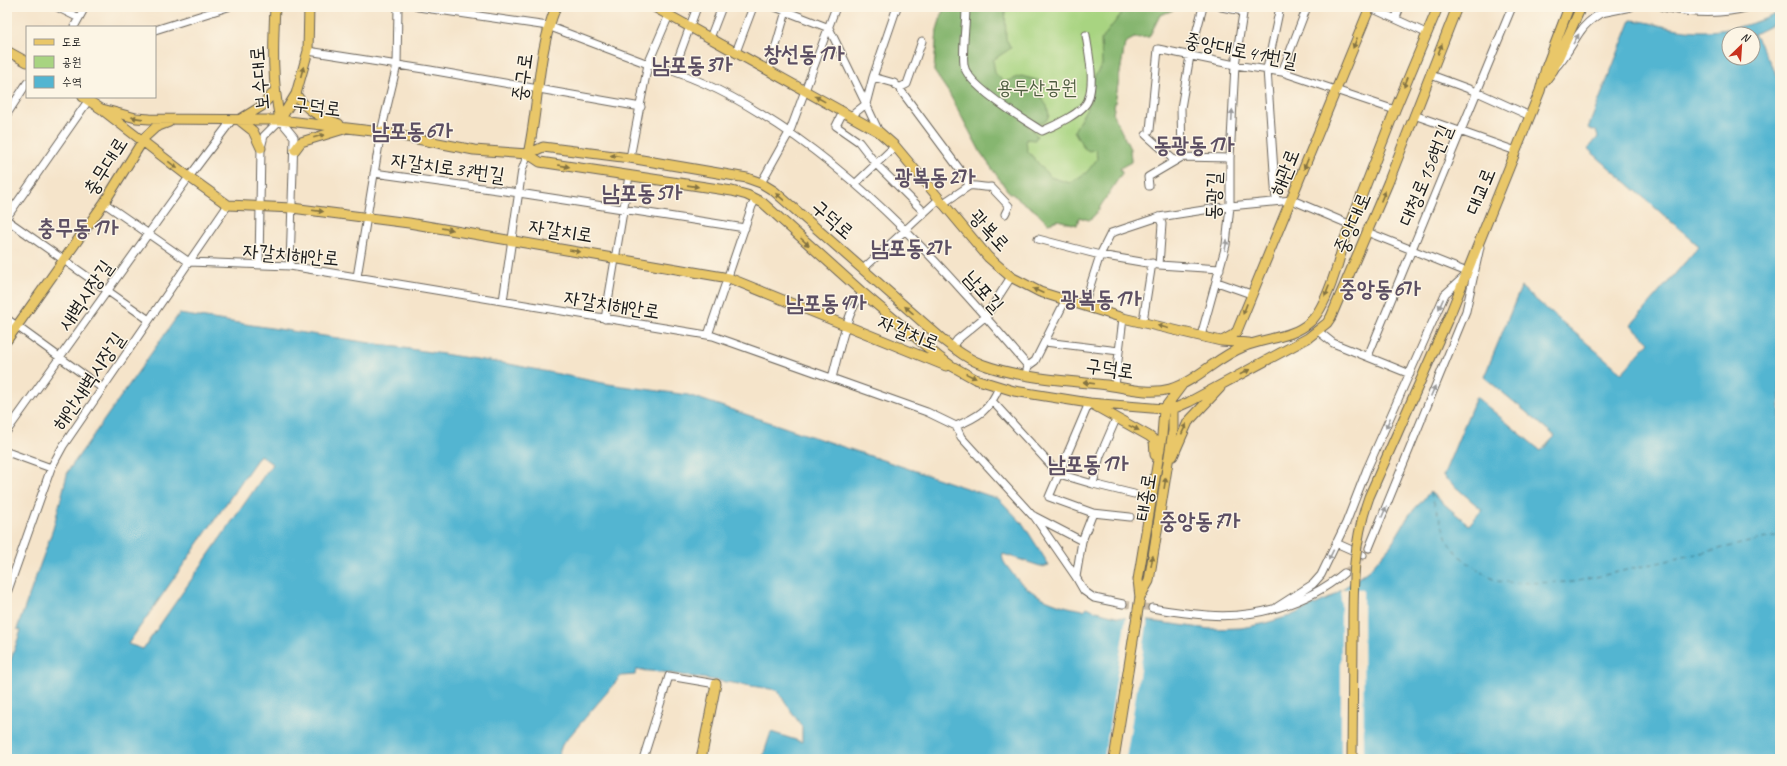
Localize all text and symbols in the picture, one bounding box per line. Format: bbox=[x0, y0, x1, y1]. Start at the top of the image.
legend bbox=[26, 26, 156, 98]
north arrow bbox=[1721, 26, 1761, 66]
street label: 중앙대로41번길 bbox=[1182, 27, 1300, 74]
text: N bbox=[1739, 29, 1753, 46]
one-way arrow bbox=[1573, 33, 1580, 45]
text: 도로 bbox=[62, 34, 81, 50]
one-way arrow bbox=[1352, 38, 1358, 50]
district label: 창선동1가 bbox=[764, 40, 845, 68]
one-way arrow bbox=[1438, 43, 1444, 55]
street label: 보수대로 bbox=[244, 45, 275, 111]
street label: 중구로 bbox=[507, 51, 538, 103]
district label: 남포동3가 bbox=[652, 51, 733, 79]
text: 공원 bbox=[62, 54, 81, 70]
one-way arrow bbox=[299, 66, 305, 78]
text: 수역 bbox=[62, 74, 82, 90]
park label: 용두산공원 bbox=[997, 75, 1077, 100]
one-way arrow bbox=[1403, 76, 1409, 88]
street label: 구덕로 bbox=[291, 91, 342, 122]
one-way arrow bbox=[814, 96, 826, 102]
one-way arrow bbox=[1229, 109, 1236, 121]
one-way arrow bbox=[131, 115, 143, 121]
district label: 남포동6가 bbox=[371, 117, 453, 145]
street label: 대청로156번길 bbox=[1393, 121, 1458, 230]
district label: 동광동1가 bbox=[1154, 131, 1235, 159]
street label: 충무대로 bbox=[78, 132, 133, 200]
one-way arrow bbox=[314, 133, 326, 139]
street label: 해관로 bbox=[1264, 145, 1305, 199]
street label: 자갈치로37번길 bbox=[389, 147, 506, 188]
one-way arrow bbox=[610, 153, 622, 159]
one-way arrow bbox=[1303, 158, 1309, 170]
one-way arrow bbox=[168, 161, 178, 169]
one-way arrow bbox=[558, 163, 571, 169]
district label: 광복동2가 bbox=[895, 163, 976, 191]
street label: 대교로 bbox=[1460, 164, 1501, 218]
street label: 동광길 bbox=[1200, 171, 1227, 221]
district label: 남포동5가 bbox=[602, 179, 682, 207]
one-way arrow bbox=[687, 182, 699, 189]
street label: 중앙대로 bbox=[1328, 189, 1377, 258]
one-way arrow bbox=[1380, 190, 1386, 202]
one-way arrow bbox=[775, 192, 786, 201]
street label: 구덕로 bbox=[806, 194, 859, 245]
street label: 광복로 bbox=[964, 204, 1015, 257]
one-way arrow bbox=[312, 208, 324, 214]
street label: 자갈치로 bbox=[527, 213, 595, 248]
district label: 충무동1가 bbox=[38, 214, 119, 242]
one-way arrow bbox=[441, 227, 453, 233]
district label: 남포동2가 bbox=[871, 234, 952, 262]
one-way arrow bbox=[800, 237, 810, 246]
street label: 자갈치해안로 bbox=[242, 238, 340, 271]
one-way arrow bbox=[1223, 238, 1229, 251]
one-way arrow bbox=[569, 248, 581, 254]
street label: 새벽시장길 bbox=[52, 255, 119, 335]
street label: 남포길 bbox=[958, 265, 1009, 318]
district label: 중앙동6가 bbox=[1339, 275, 1421, 303]
street label: 자갈치해안로 bbox=[562, 285, 662, 324]
district label: 광복동1가 bbox=[1061, 285, 1142, 313]
one-way arrow bbox=[1323, 286, 1329, 298]
one-way arrow bbox=[1032, 287, 1044, 293]
district label: 남포동4가 bbox=[786, 289, 867, 317]
one-way arrow bbox=[1437, 299, 1443, 311]
one-way arrow bbox=[1242, 304, 1248, 316]
one-way arrow bbox=[904, 306, 915, 315]
street label: 자갈치로 bbox=[874, 309, 943, 356]
one-way arrow bbox=[1157, 323, 1169, 329]
street label: 해안새벽시장길 bbox=[47, 328, 130, 435]
street label: 구덕로 bbox=[1084, 353, 1136, 384]
one-way arrow bbox=[1239, 369, 1251, 375]
one-way arrow bbox=[965, 373, 976, 379]
one-way arrow bbox=[1083, 380, 1095, 386]
one-way arrow bbox=[1430, 386, 1436, 397]
one-way arrow bbox=[1385, 418, 1391, 429]
one-way arrow bbox=[1181, 423, 1187, 435]
one-way arrow bbox=[1128, 425, 1140, 431]
district label: 남포동1가 bbox=[1048, 450, 1129, 478]
street label: 태종로 bbox=[1129, 471, 1162, 523]
one-way arrow bbox=[1162, 477, 1168, 489]
one-way arrow bbox=[1382, 505, 1388, 517]
district label: 중앙동7가 bbox=[1160, 507, 1241, 535]
one-way arrow bbox=[1327, 550, 1334, 561]
one-way arrow bbox=[1150, 554, 1156, 567]

